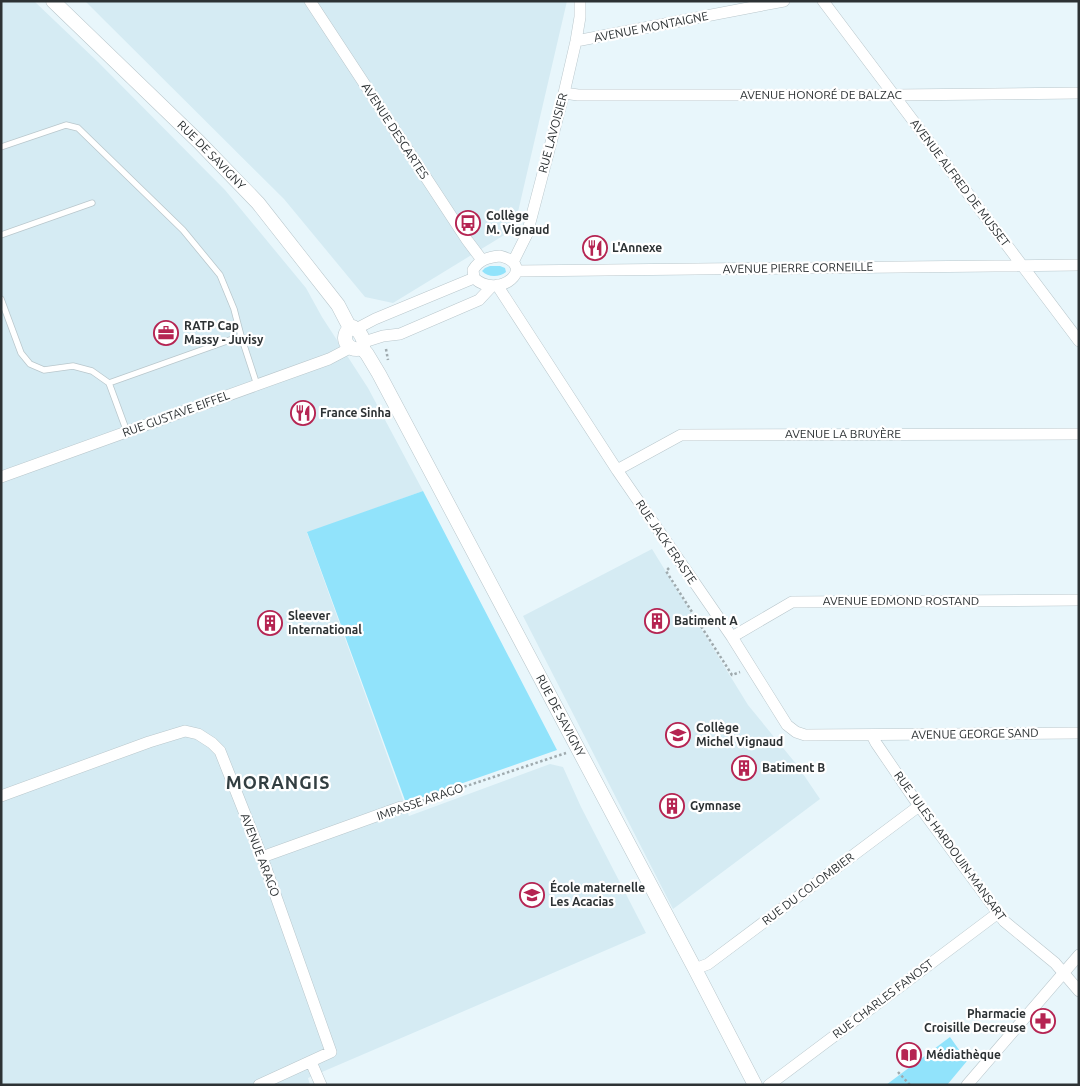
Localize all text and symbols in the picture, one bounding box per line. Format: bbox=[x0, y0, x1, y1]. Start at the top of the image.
street label: AVENUE MONTAIGNE bbox=[593, 9, 709, 44]
street label: AVENUE DESCARTES bbox=[360, 80, 431, 181]
street label: AVENUE HONORÉ DE BALZAC bbox=[740, 88, 903, 101]
street label: RUE LAVOISIER bbox=[536, 91, 570, 174]
street label: AVENUE ALFRED DE MUSSET bbox=[908, 116, 1013, 249]
street label: RUE DE SAVIGNY bbox=[175, 118, 248, 192]
place label: Collège M. Vignaud bbox=[486, 209, 549, 236]
bus stop icon: Collège M. Vignaud bbox=[455, 210, 481, 236]
restaurant icon: L'Annexe bbox=[582, 235, 608, 261]
place label: L'Annexe bbox=[612, 241, 662, 254]
street label: AVENUE PIERRE CORNEILLE bbox=[723, 260, 874, 275]
place label: RATP Cap Massy - Juvisy bbox=[184, 319, 264, 346]
office icon: RATP Cap Massy - Juvisy bbox=[153, 320, 179, 346]
street label: RUE GUSTAVE EIFFEL bbox=[120, 388, 231, 439]
restaurant icon: France Sinha bbox=[290, 400, 316, 426]
place label: France Sinha bbox=[320, 406, 391, 419]
street label: AVENUE LA BRUYÈRE bbox=[785, 427, 901, 440]
street label: RUE JACK ERASTE bbox=[634, 497, 699, 586]
street label: AVENUE EDMOND ROSTAND bbox=[823, 594, 979, 607]
building icon: Batiment A bbox=[644, 608, 670, 634]
place label: Sleever International bbox=[288, 609, 362, 636]
building icon: Sleever International bbox=[257, 610, 283, 636]
place label: Batiment A bbox=[674, 614, 738, 627]
street label: RUE DE SAVIGNY bbox=[534, 672, 588, 759]
place label: Collège Michel Vignaud bbox=[696, 721, 783, 748]
school or university icon: Collège Michel Vignaud bbox=[665, 722, 691, 748]
street label: AVENUE GEORGE SAND bbox=[911, 726, 1039, 741]
building icon: Batiment B bbox=[731, 755, 757, 781]
place label: Batiment B bbox=[762, 761, 825, 774]
street label: RUE JULES HARDOUIN-MANSART bbox=[892, 769, 1009, 923]
district label: MORANGIS bbox=[226, 772, 330, 792]
street label: IMPASSE ARAGO bbox=[375, 781, 465, 822]
building icon: Gymnase bbox=[659, 793, 685, 819]
place label: Gymnase bbox=[690, 799, 741, 812]
street label: AVENUE ARAGO bbox=[239, 811, 282, 898]
street label: RUE DU COLOMBIER bbox=[759, 850, 857, 927]
place label: École maternelle Les Acacias bbox=[550, 879, 645, 908]
school or university icon: École maternelle Les Acacias bbox=[519, 882, 545, 908]
street label: RUE CHARLES FANOST bbox=[830, 956, 936, 1041]
place label: Pharmacie Croisille Decreuse bbox=[924, 1007, 1026, 1034]
pharmacy icon: Pharmacie Croisille Decreuse bbox=[1030, 1008, 1056, 1034]
library icon: Médiathèque bbox=[896, 1042, 922, 1068]
place label: Médiathèque bbox=[926, 1048, 1001, 1061]

